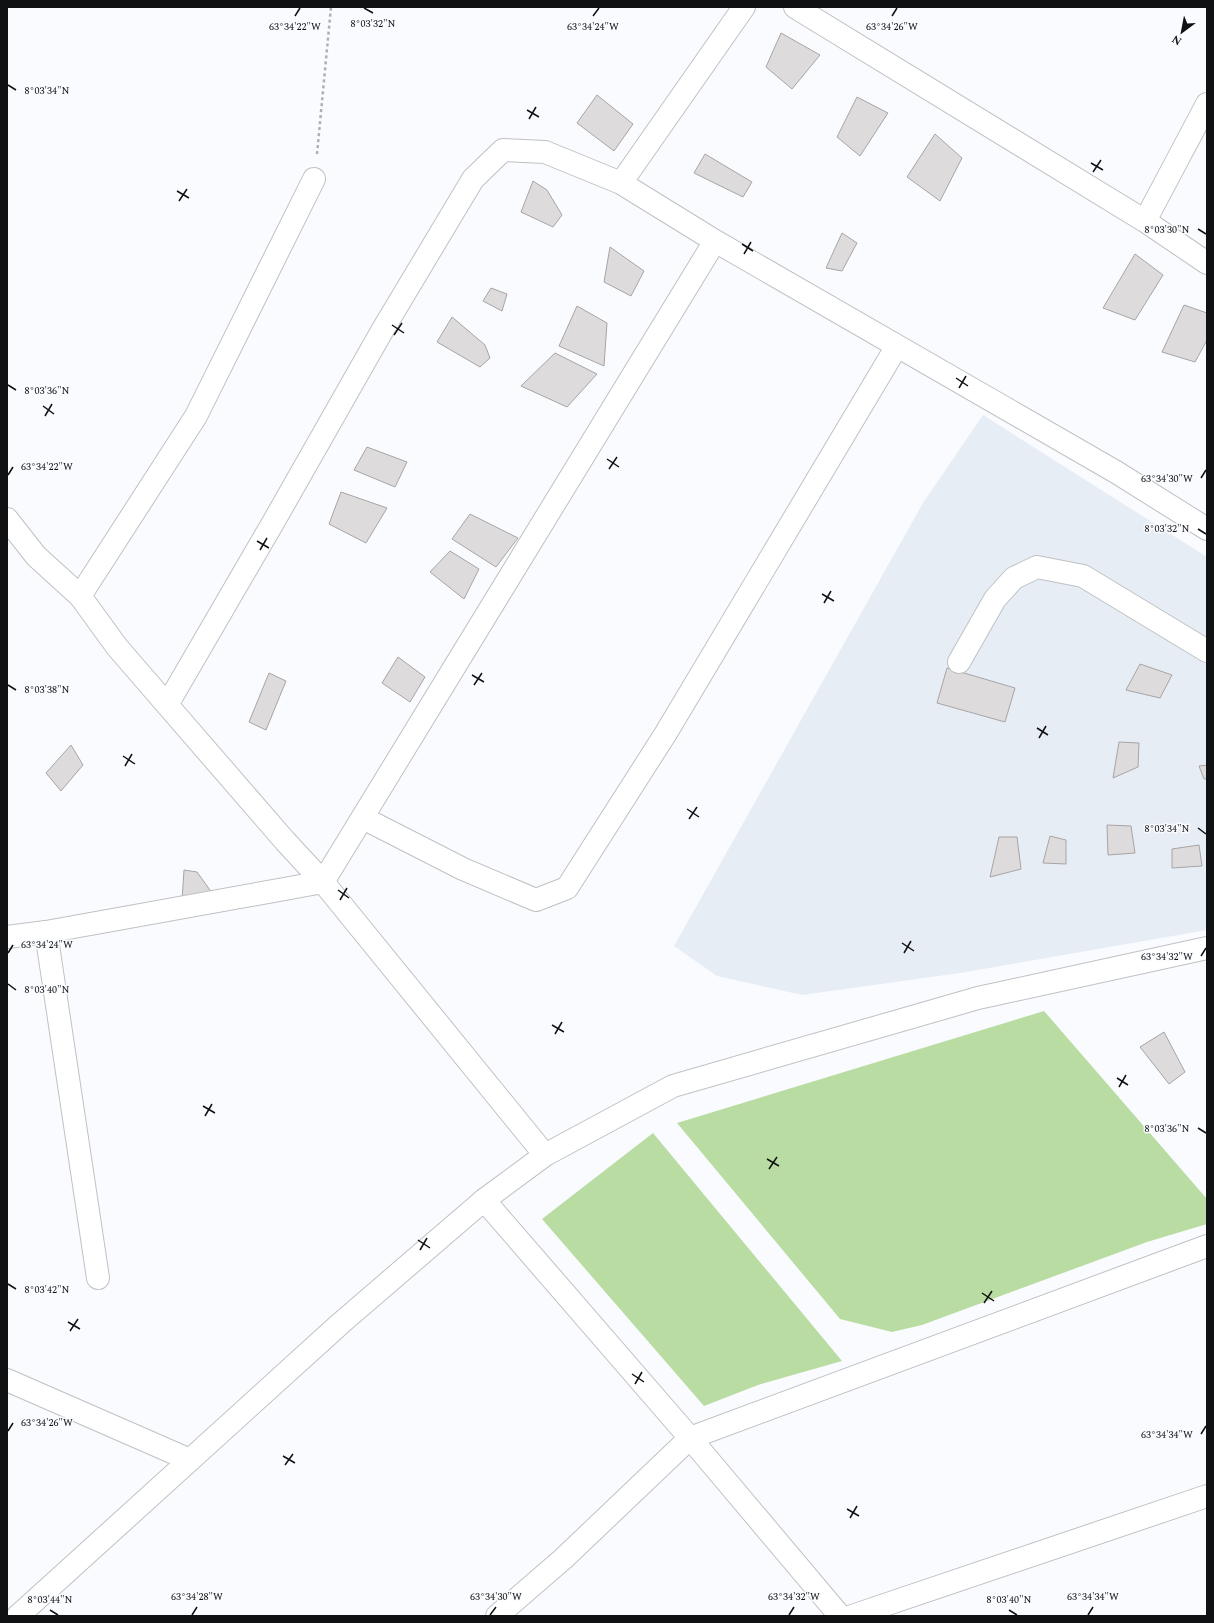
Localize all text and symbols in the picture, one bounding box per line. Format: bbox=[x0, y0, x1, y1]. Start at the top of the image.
north arrow bbox=[1162, 12, 1202, 52]
text: 8°03'32"N bbox=[351, 16, 396, 32]
text: 63°34'22"W bbox=[269, 19, 321, 35]
text: 63°34'24"W bbox=[567, 19, 619, 35]
text: 63°34'26"W bbox=[866, 19, 918, 35]
text: N bbox=[1169, 30, 1185, 50]
text: 8°03'34"N bbox=[25, 83, 70, 99]
text: 8°03'30"N bbox=[1145, 222, 1190, 238]
text: 8°03'36"N bbox=[25, 383, 70, 399]
text: 63°34'22"W bbox=[21, 459, 73, 475]
text: 63°34'30"W bbox=[1141, 471, 1193, 487]
text: 8°03'32"N bbox=[1145, 521, 1190, 537]
text: 8°03'38"N bbox=[25, 682, 70, 698]
text: 8°03'34"N bbox=[1145, 821, 1190, 837]
text: 63°34'24"W bbox=[21, 937, 73, 953]
text: 63°34'32"W bbox=[1141, 949, 1193, 965]
text: 8°03'40"N bbox=[25, 982, 70, 998]
text: 8°03'36"N bbox=[1145, 1121, 1190, 1137]
text: 8°03'42"N bbox=[25, 1282, 70, 1298]
text: 63°34'26"W bbox=[21, 1415, 73, 1431]
text: 63°34'34"W bbox=[1141, 1427, 1193, 1443]
text: 63°34'28"W bbox=[171, 1589, 223, 1605]
text: 63°34'30"W bbox=[470, 1589, 522, 1605]
text: 63°34'32"W bbox=[768, 1589, 820, 1605]
text: 63°34'34"W bbox=[1067, 1589, 1119, 1605]
text: 8°03'44"N bbox=[28, 1592, 73, 1608]
text: 8°03'40"N bbox=[987, 1592, 1032, 1608]

